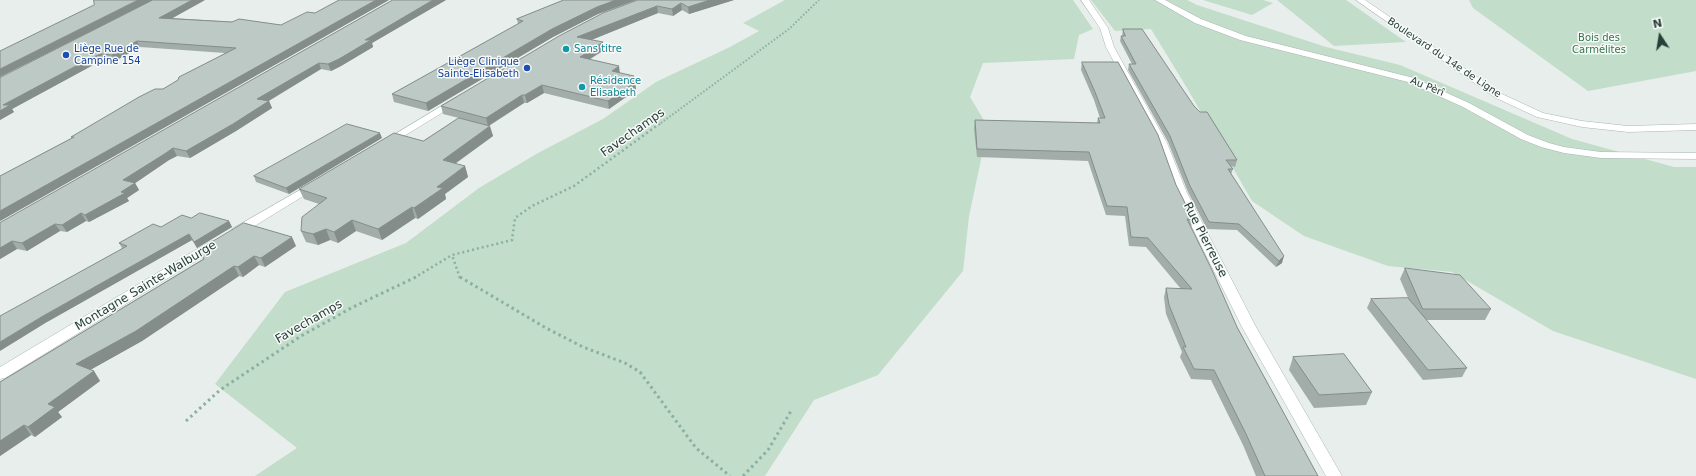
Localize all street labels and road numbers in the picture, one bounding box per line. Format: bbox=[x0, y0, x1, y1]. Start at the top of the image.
street label: Boulevard du 14e de Ligne bbox=[1385, 15, 1503, 101]
street label: Au Pèrî bbox=[1408, 75, 1446, 99]
street label: Favechamps bbox=[598, 106, 668, 160]
street label: Rue Pierreuse bbox=[1180, 200, 1230, 280]
street label: Montagne Sainte-Walburge bbox=[73, 238, 219, 334]
street label: Favechamps bbox=[273, 297, 345, 347]

